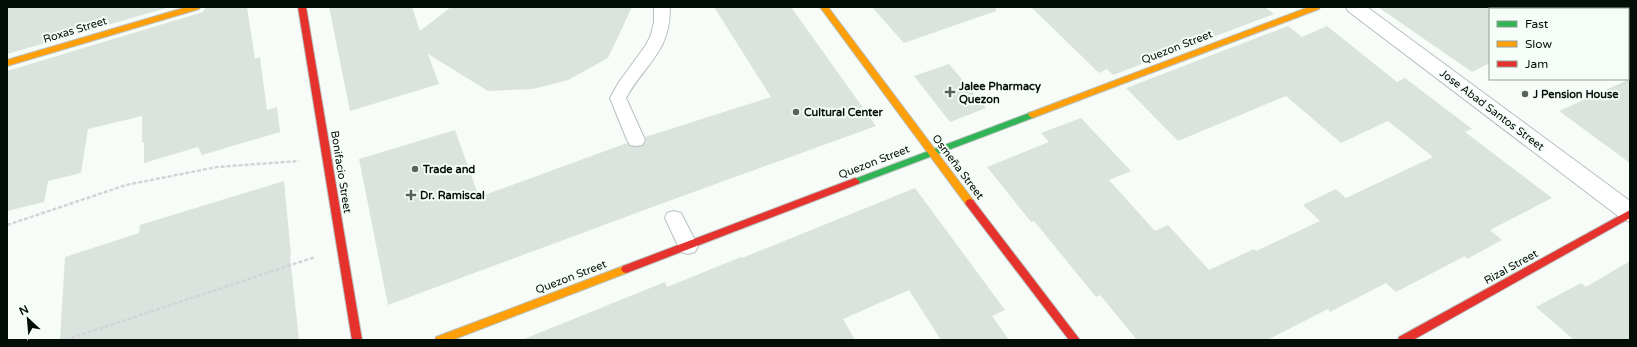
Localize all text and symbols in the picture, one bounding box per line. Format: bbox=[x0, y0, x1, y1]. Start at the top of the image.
legend bbox=[1489, 8, 1629, 80]
street label: Roxas Street bbox=[41, 14, 109, 46]
text: Fast bbox=[1525, 17, 1549, 31]
street label: Quezon Street bbox=[1140, 28, 1214, 66]
text: Slow bbox=[1525, 37, 1552, 51]
text: Jam bbox=[1525, 57, 1548, 71]
street label: Jose Abad Santos Street bbox=[1437, 67, 1547, 153]
place label: Jalee Pharmacy Quezon bbox=[958, 80, 1041, 106]
marker: Jalee Pharmacy Quezon bbox=[944, 86, 956, 98]
place label: J Pension House bbox=[1532, 88, 1619, 101]
marker: J Pension House bbox=[1520, 89, 1530, 99]
place label: Cultural Center bbox=[804, 106, 883, 119]
marker: Cultural Center bbox=[791, 107, 801, 117]
street label: Bonifacio Street bbox=[328, 130, 354, 214]
street label: Osmeña Street bbox=[929, 132, 987, 202]
street label: Quezon Street bbox=[837, 143, 911, 181]
place label: Trade and bbox=[422, 163, 475, 176]
marker: Trade and bbox=[410, 164, 420, 174]
marker: Dr. Ramiscal bbox=[405, 189, 417, 201]
place label: Dr. Ramiscal bbox=[420, 189, 485, 202]
street label: Rizal Street bbox=[1482, 247, 1540, 287]
street label: Quezon Street bbox=[534, 258, 608, 296]
north arrow bbox=[8, 299, 48, 339]
text: N bbox=[17, 303, 31, 318]

